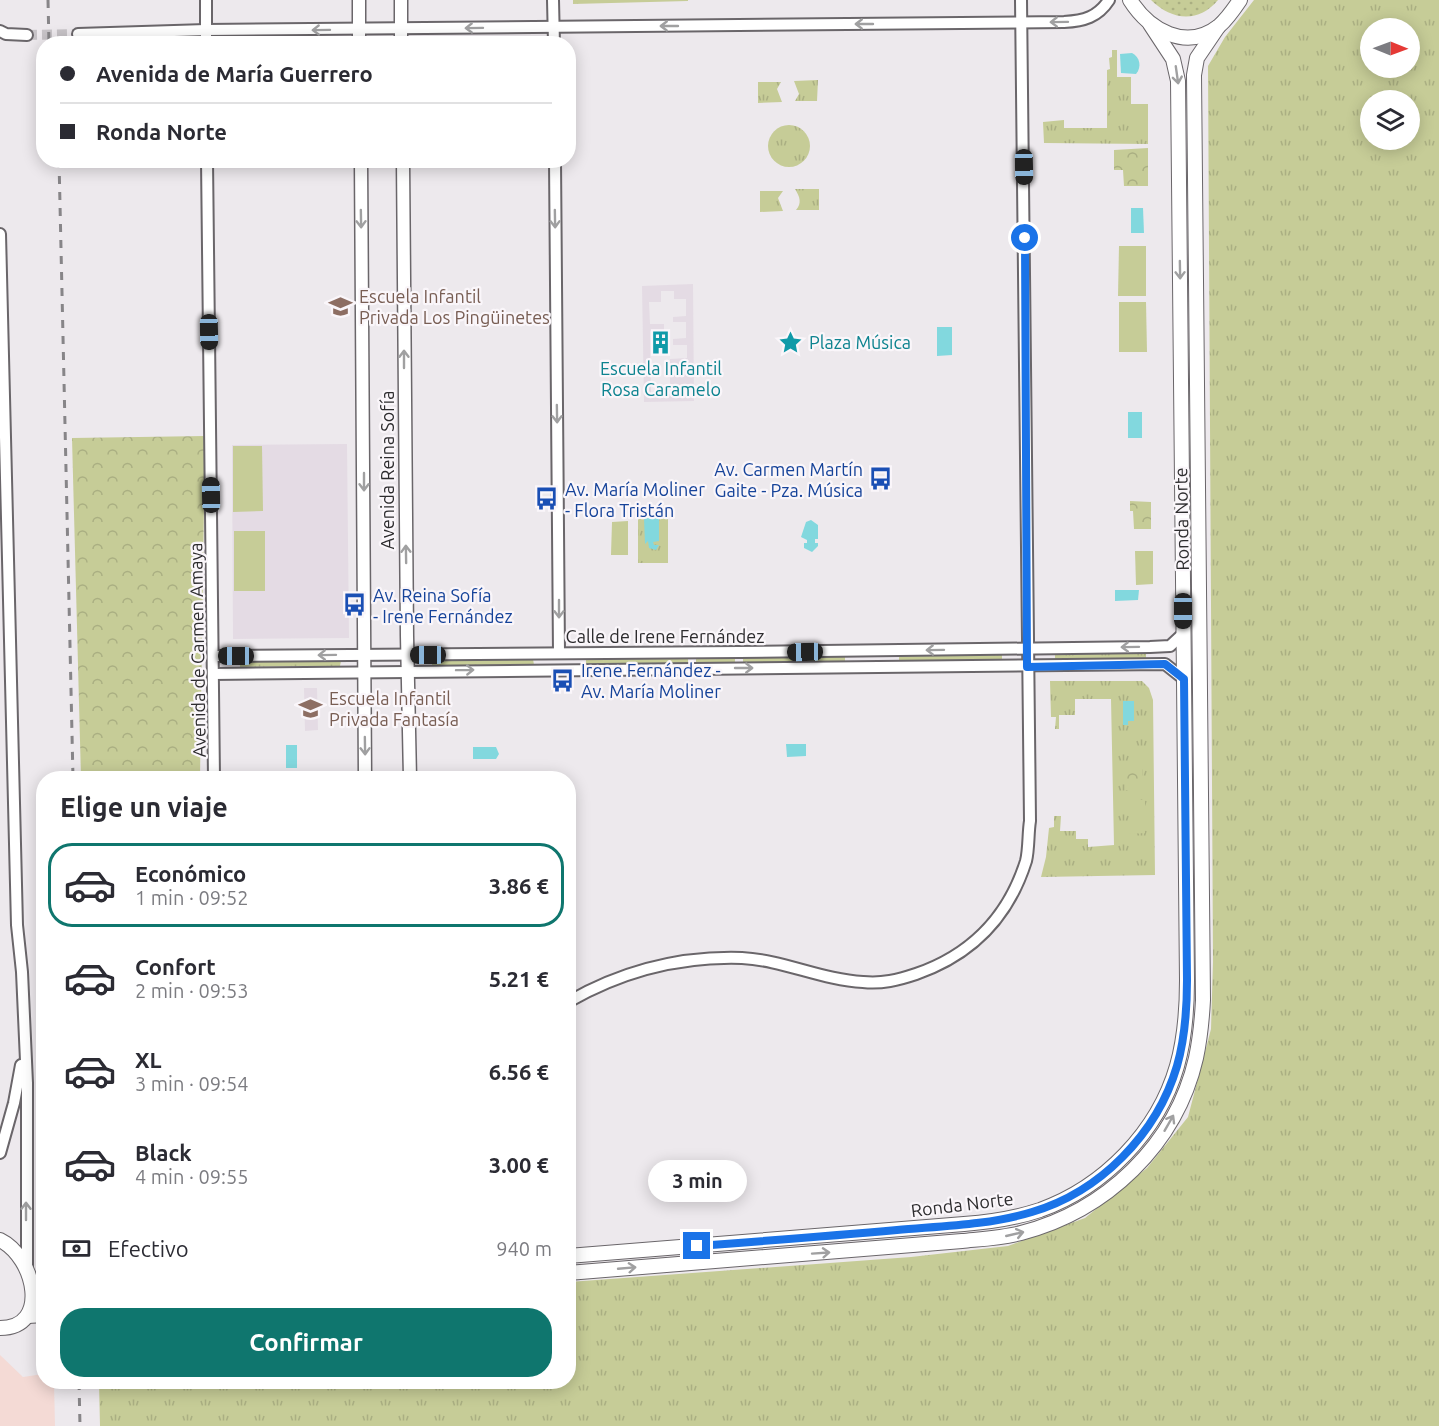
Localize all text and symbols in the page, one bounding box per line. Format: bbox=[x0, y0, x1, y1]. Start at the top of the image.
one-way arrow bbox=[1049, 17, 1069, 28]
one-way arrow bbox=[854, 18, 874, 30]
north arrow bbox=[1360, 18, 1420, 78]
map controls bbox=[1360, 18, 1420, 150]
one-way arrow bbox=[659, 20, 679, 32]
one-way arrow bbox=[464, 22, 484, 34]
one-way arrow bbox=[312, 24, 332, 35]
text: Avenida de María Guerrero bbox=[96, 61, 373, 86]
one-way arrow bbox=[1171, 65, 1182, 85]
button: layers bbox=[1360, 90, 1420, 150]
text: Ronda Norte bbox=[96, 119, 227, 144]
car bbox=[1015, 149, 1033, 185]
one-way arrow bbox=[356, 208, 367, 228]
one-way arrow bbox=[549, 208, 561, 228]
route start bbox=[1011, 224, 1038, 251]
one-way arrow bbox=[1174, 260, 1186, 280]
place label: Escuela Infantil Privada Los Pingüinetes bbox=[359, 286, 550, 327]
school or university icon: Escuela Infantil Privada Los Pingüinetes bbox=[328, 293, 354, 319]
car bbox=[200, 314, 218, 350]
building icon: Escuela Infantil Rosa Caramelo bbox=[648, 329, 674, 355]
place icon: Plaza Música bbox=[778, 329, 804, 355]
place label: Plaza Música bbox=[809, 332, 911, 352]
one-way arrow bbox=[398, 350, 410, 370]
place label: Escuela Infantil Rosa Caramelo bbox=[600, 358, 722, 399]
street label: Avenida Reina Sofía bbox=[377, 391, 397, 549]
one-way arrow bbox=[551, 403, 563, 423]
place label: Av. Carmen Martín Gaite - Pza. Música bbox=[714, 459, 863, 500]
bus stop icon: Av. Carmen Martín Gaite - Pza. Música bbox=[868, 466, 894, 492]
street label: Ronda Norte bbox=[1170, 467, 1192, 571]
one-way arrow bbox=[358, 472, 370, 492]
car bbox=[202, 477, 220, 513]
place label: Av. María Moliner - Flora Tristán bbox=[565, 479, 705, 520]
bus stop icon: Av. María Moliner - Flora Tristán bbox=[534, 486, 560, 512]
street label: Avenida de Carmen Amaya bbox=[185, 543, 209, 757]
one-way arrow bbox=[400, 545, 412, 565]
place label: Av. Reina Sofía - Irene Fernández bbox=[373, 585, 513, 626]
bus stop icon: Av. Reina Sofía - Irene Fernández bbox=[342, 592, 368, 618]
car bbox=[1174, 593, 1192, 629]
one-way arrow bbox=[553, 598, 565, 618]
street label: Calle de Irene Fernández bbox=[566, 626, 764, 646]
one-way arrow bbox=[1120, 641, 1140, 653]
car bbox=[787, 643, 823, 661]
one-way arrow bbox=[925, 644, 945, 656]
car bbox=[410, 646, 446, 664]
car bbox=[218, 647, 254, 665]
one-way arrow bbox=[318, 650, 338, 661]
place label: Irene Fernández - Av. María Moliner bbox=[581, 660, 721, 701]
one-way arrow bbox=[733, 662, 753, 674]
one-way arrow bbox=[454, 665, 474, 676]
bus stop icon: Irene Fernández - Av. María Moliner bbox=[550, 667, 576, 693]
place label: Escuela Infantil Privada Fantasía bbox=[329, 688, 459, 729]
school or university icon: Escuela Infantil Privada Fantasía bbox=[298, 695, 324, 721]
one-way arrow bbox=[359, 735, 371, 755]
text: Elige un viaje bbox=[60, 792, 228, 822]
icon: car bbox=[63, 858, 117, 912]
text: Económico bbox=[135, 861, 246, 886]
text: 3.86 € bbox=[489, 873, 549, 898]
text: 1 min · 09:52 bbox=[135, 886, 249, 909]
icon: car bbox=[63, 951, 117, 1005]
text: Confort bbox=[135, 954, 216, 979]
text: 5.21 € bbox=[489, 966, 549, 991]
text: 2 min · 09:53 bbox=[135, 979, 249, 1002]
icon: car bbox=[63, 1044, 117, 1098]
text: XL bbox=[135, 1047, 162, 1072]
text: 6.56 € bbox=[489, 1059, 549, 1084]
text: 3 min · 09:54 bbox=[135, 1072, 249, 1095]
one-way arrow bbox=[1163, 1115, 1175, 1132]
icon: car bbox=[63, 1137, 117, 1191]
text: Black bbox=[135, 1140, 192, 1165]
text: 3.00 € bbox=[489, 1152, 549, 1177]
callout: 3 min bbox=[648, 1159, 746, 1201]
text: 4 min · 09:55 bbox=[135, 1165, 249, 1188]
text: 3 min bbox=[672, 1169, 723, 1192]
street label: Ronda Norte bbox=[910, 1188, 1014, 1220]
one-way arrow bbox=[20, 1202, 32, 1222]
one-way arrow bbox=[1005, 1227, 1024, 1239]
icon: cash bbox=[60, 1232, 93, 1265]
route end bbox=[683, 1232, 710, 1259]
text: Efectivo bbox=[108, 1236, 189, 1261]
text: 940 m bbox=[496, 1237, 552, 1260]
one-way arrow bbox=[811, 1247, 831, 1258]
one-way arrow bbox=[616, 1262, 636, 1273]
button: Confirmar bbox=[60, 1308, 552, 1377]

